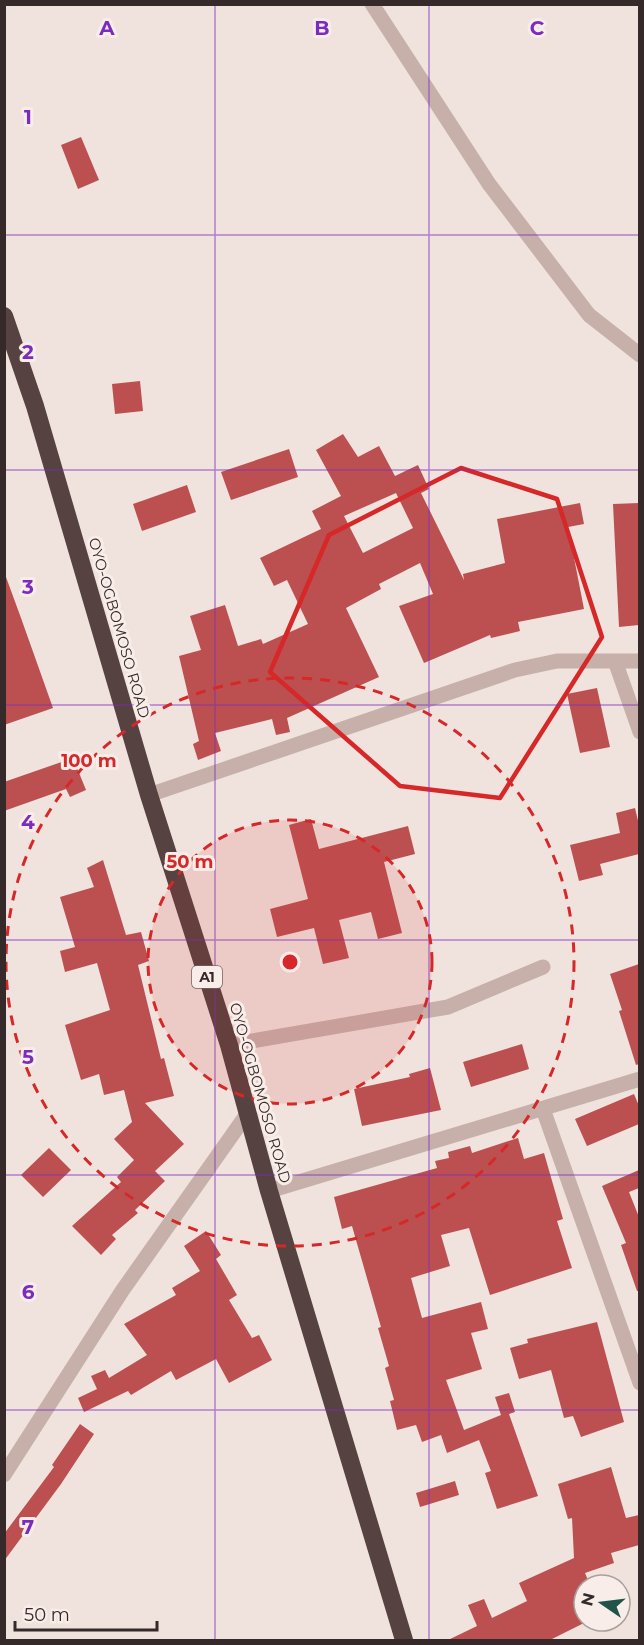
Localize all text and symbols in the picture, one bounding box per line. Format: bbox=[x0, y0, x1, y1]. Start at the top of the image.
text: A bbox=[98, 16, 115, 40]
text: B bbox=[314, 16, 330, 40]
text: C bbox=[530, 16, 545, 40]
text: 1 bbox=[24, 105, 32, 129]
text: 2 bbox=[22, 340, 34, 364]
street label: OYO-OGBOMOSO ROAD bbox=[85, 535, 154, 720]
text: 3 bbox=[21, 575, 34, 599]
text: 100 m bbox=[61, 750, 117, 772]
text: 4 bbox=[21, 810, 35, 834]
text: 50 m bbox=[167, 851, 213, 873]
centre of rings bbox=[280, 952, 300, 972]
road number: A1 bbox=[192, 966, 222, 988]
street label: OYO-OGBOMOSO ROAD bbox=[226, 1000, 295, 1185]
text: 5 bbox=[22, 1045, 34, 1069]
text: 6 bbox=[22, 1280, 35, 1304]
text: 7 bbox=[22, 1515, 34, 1539]
north arrow bbox=[572, 1573, 632, 1633]
text: N bbox=[577, 1591, 599, 1608]
scale bar bbox=[15, 1594, 158, 1632]
text: 50 m bbox=[24, 1604, 70, 1626]

